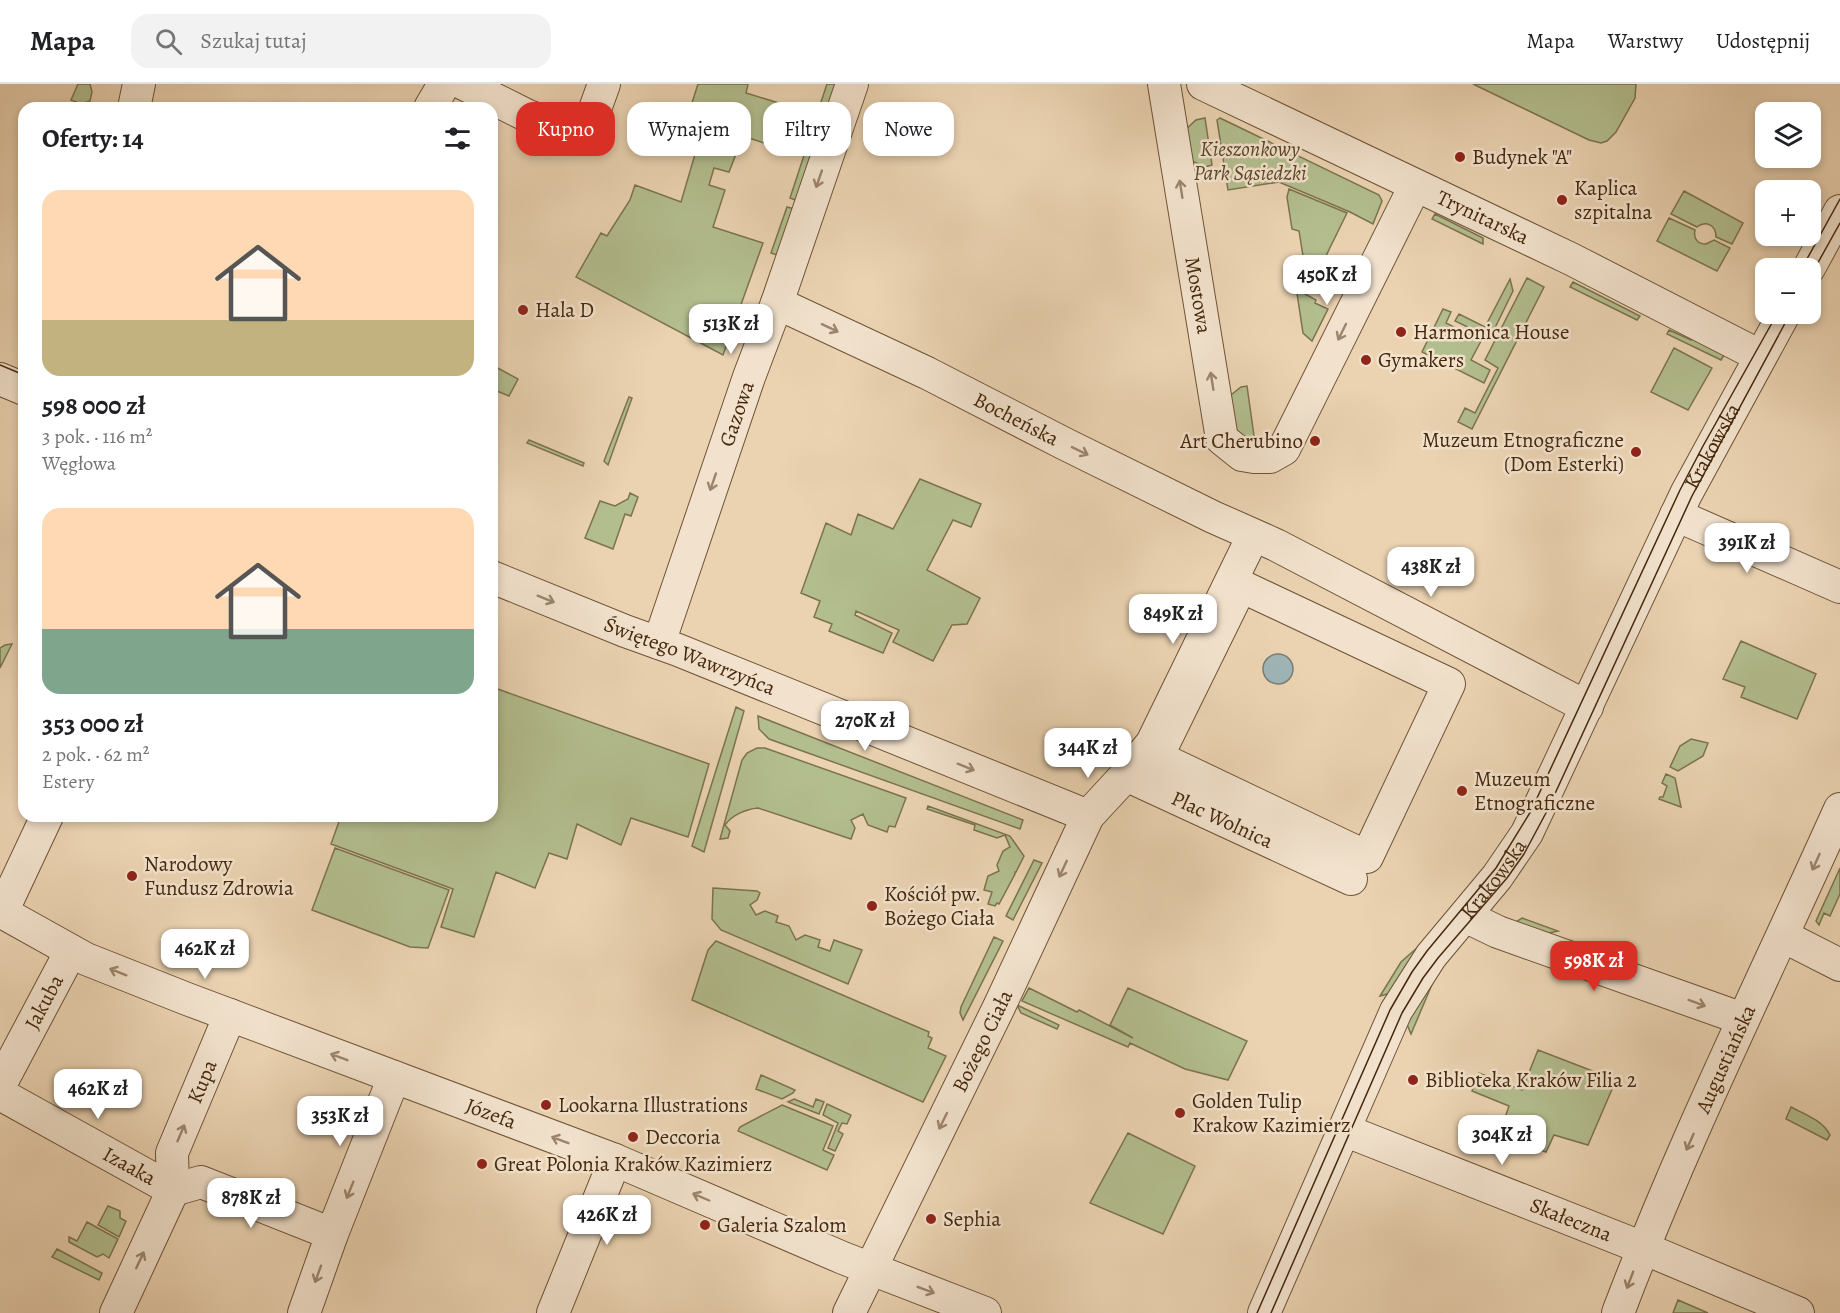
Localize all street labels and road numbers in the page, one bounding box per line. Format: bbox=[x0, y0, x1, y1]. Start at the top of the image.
street label: Trynitarska bbox=[1432, 183, 1534, 251]
street label: Mostowa bbox=[1178, 255, 1219, 336]
street label: Gazowa bbox=[712, 377, 761, 450]
street label: Bocheńska bbox=[969, 385, 1064, 453]
street label: Krakowska bbox=[1677, 398, 1747, 494]
street label: Świętego Wawrzyńca bbox=[600, 610, 780, 702]
street label: Plac Wolnica bbox=[1167, 784, 1278, 855]
street label: Krakowska bbox=[1454, 833, 1533, 925]
street label: Jakuba bbox=[18, 969, 70, 1034]
street label: Bożego Ciała bbox=[945, 985, 1019, 1097]
street label: Augustiańska bbox=[1688, 1000, 1762, 1118]
street label: Kupa bbox=[180, 1055, 224, 1108]
street label: Józefa bbox=[462, 1091, 521, 1136]
street label: Izaaka bbox=[98, 1140, 161, 1192]
street label: Skałeczna bbox=[1526, 1191, 1616, 1248]

